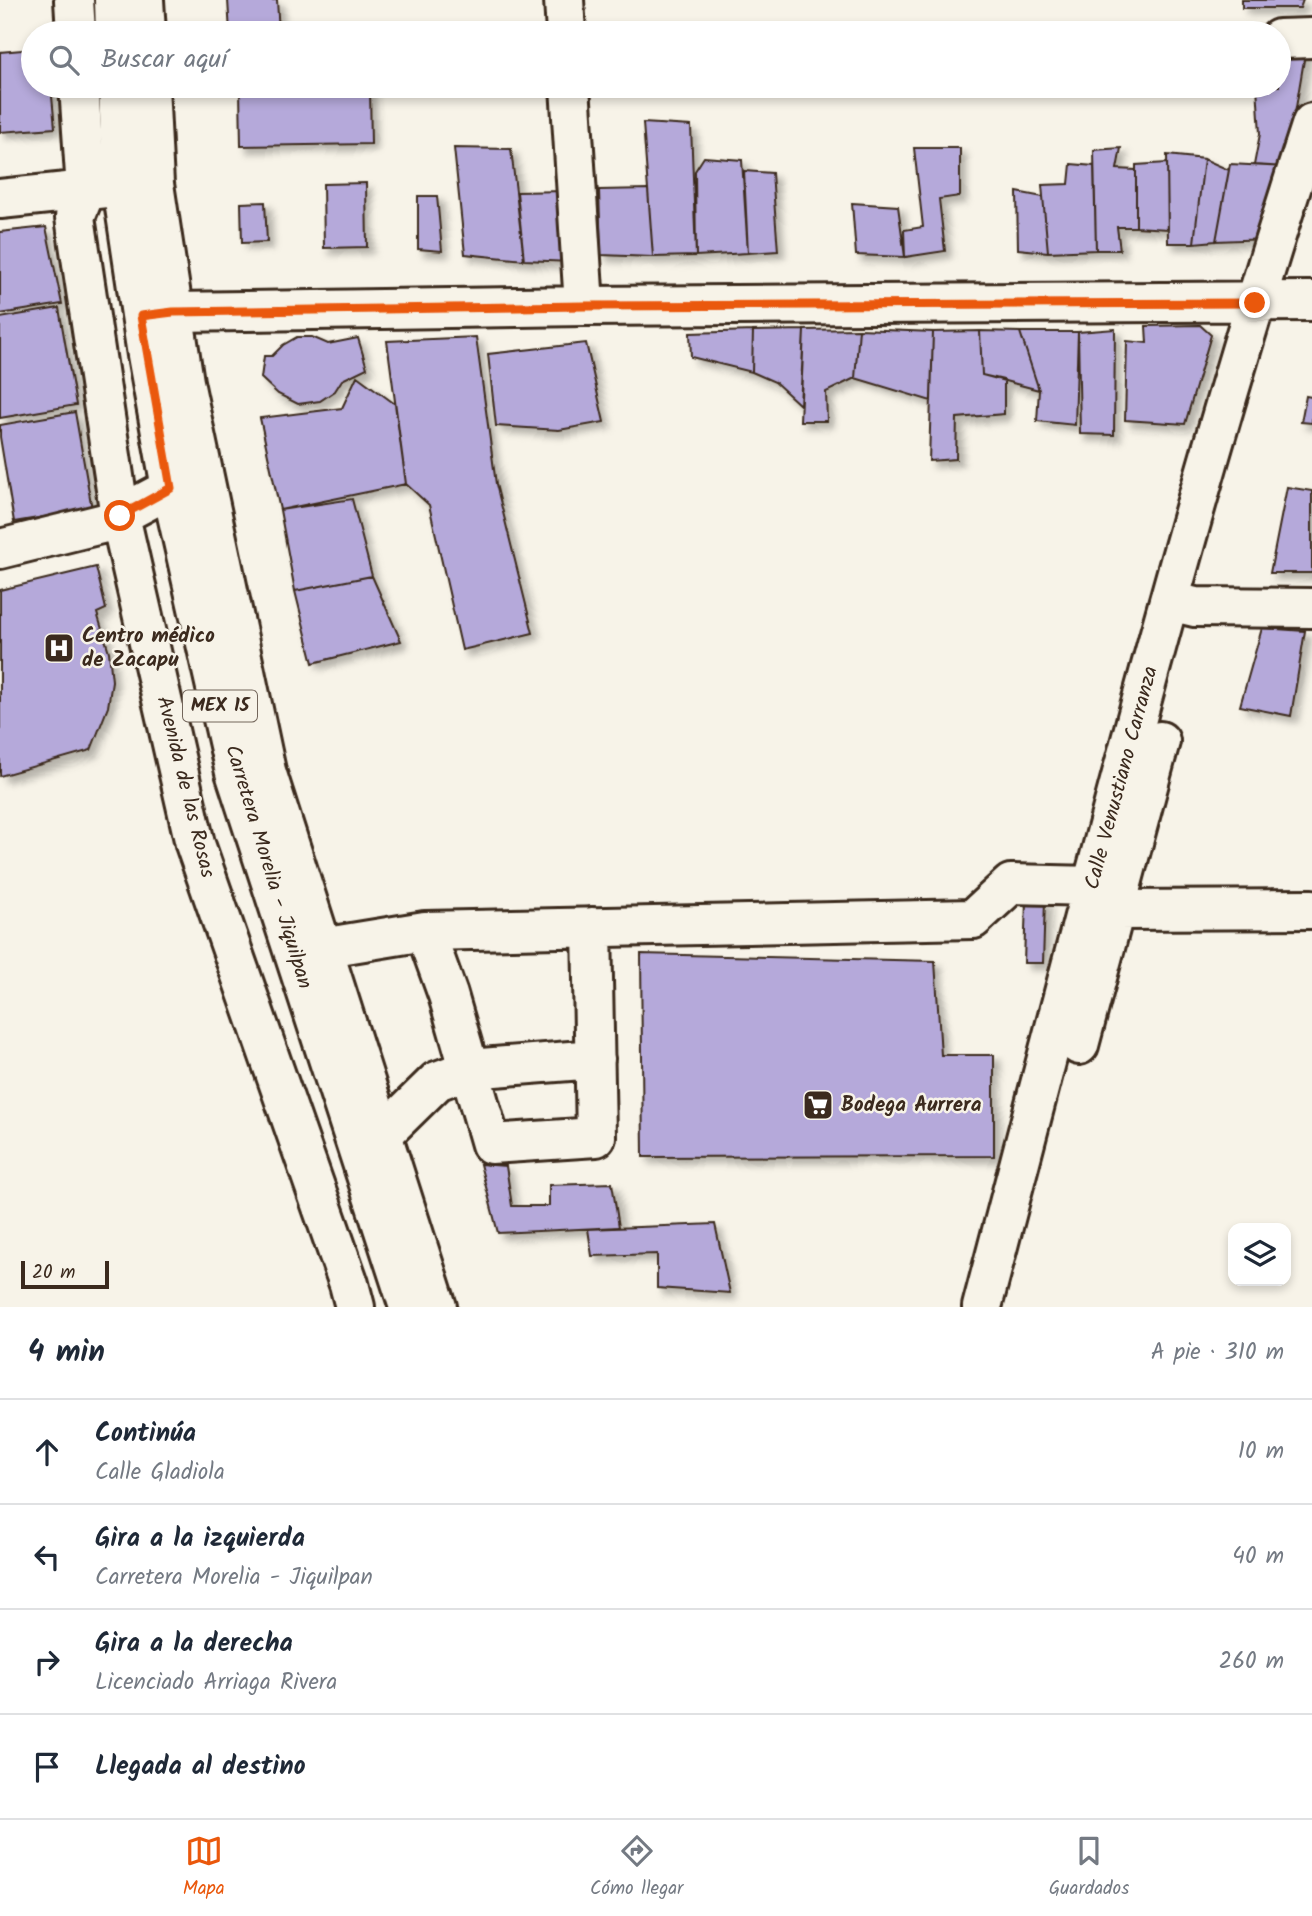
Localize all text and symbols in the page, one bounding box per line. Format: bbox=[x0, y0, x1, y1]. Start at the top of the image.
search box bbox=[21, 21, 1291, 98]
text: Buscar aquí bbox=[101, 39, 227, 81]
icon: search bbox=[45, 41, 83, 79]
route end bbox=[1239, 287, 1270, 318]
route start bbox=[104, 500, 135, 531]
place label: Centro médico de Zacapu bbox=[82, 620, 215, 677]
hospital icon: Centro médico de Zacapu bbox=[42, 631, 76, 665]
street label: Calle Venustiano Carranza bbox=[1076, 663, 1168, 893]
road number: MEX 15 bbox=[183, 691, 257, 722]
street label: Avenida de las Rosas bbox=[146, 693, 224, 881]
street label: Carretera Morelia - Jiquilpan bbox=[215, 741, 321, 993]
supermarket icon: Bodega Aurrera bbox=[801, 1088, 835, 1122]
place label: Bodega Aurrera bbox=[841, 1089, 982, 1122]
map controls bbox=[1228, 1223, 1291, 1286]
button: layers bbox=[1228, 1223, 1291, 1286]
scale bar bbox=[21, 1258, 108, 1290]
text: 20 m bbox=[32, 1258, 75, 1288]
text: 4 min bbox=[28, 1329, 105, 1377]
text: A pie · 310 m bbox=[1151, 1335, 1284, 1371]
text: Continúa bbox=[95, 1413, 196, 1455]
icon: ahead bbox=[28, 1433, 66, 1471]
text: 10 m bbox=[1238, 1434, 1284, 1470]
text: Calle Gladiola bbox=[95, 1455, 225, 1491]
text: Gira a la izquierda bbox=[95, 1518, 305, 1560]
icon: left bbox=[28, 1538, 66, 1576]
text: 40 m bbox=[1232, 1539, 1284, 1575]
text: Carretera Morelia - Jiquilpan bbox=[95, 1560, 373, 1596]
text: Gira a la derecha bbox=[95, 1623, 293, 1665]
icon: right bbox=[28, 1643, 66, 1681]
text: 260 m bbox=[1219, 1644, 1284, 1680]
text: Licenciado Arriaga Rivera bbox=[95, 1665, 337, 1701]
text: Llegada al destino bbox=[95, 1746, 306, 1788]
icon: arrive bbox=[28, 1748, 66, 1786]
tab: Mapa bbox=[183, 1832, 225, 1904]
tab: Cómo llegar bbox=[590, 1832, 683, 1904]
tab: Guardados bbox=[1049, 1832, 1129, 1904]

